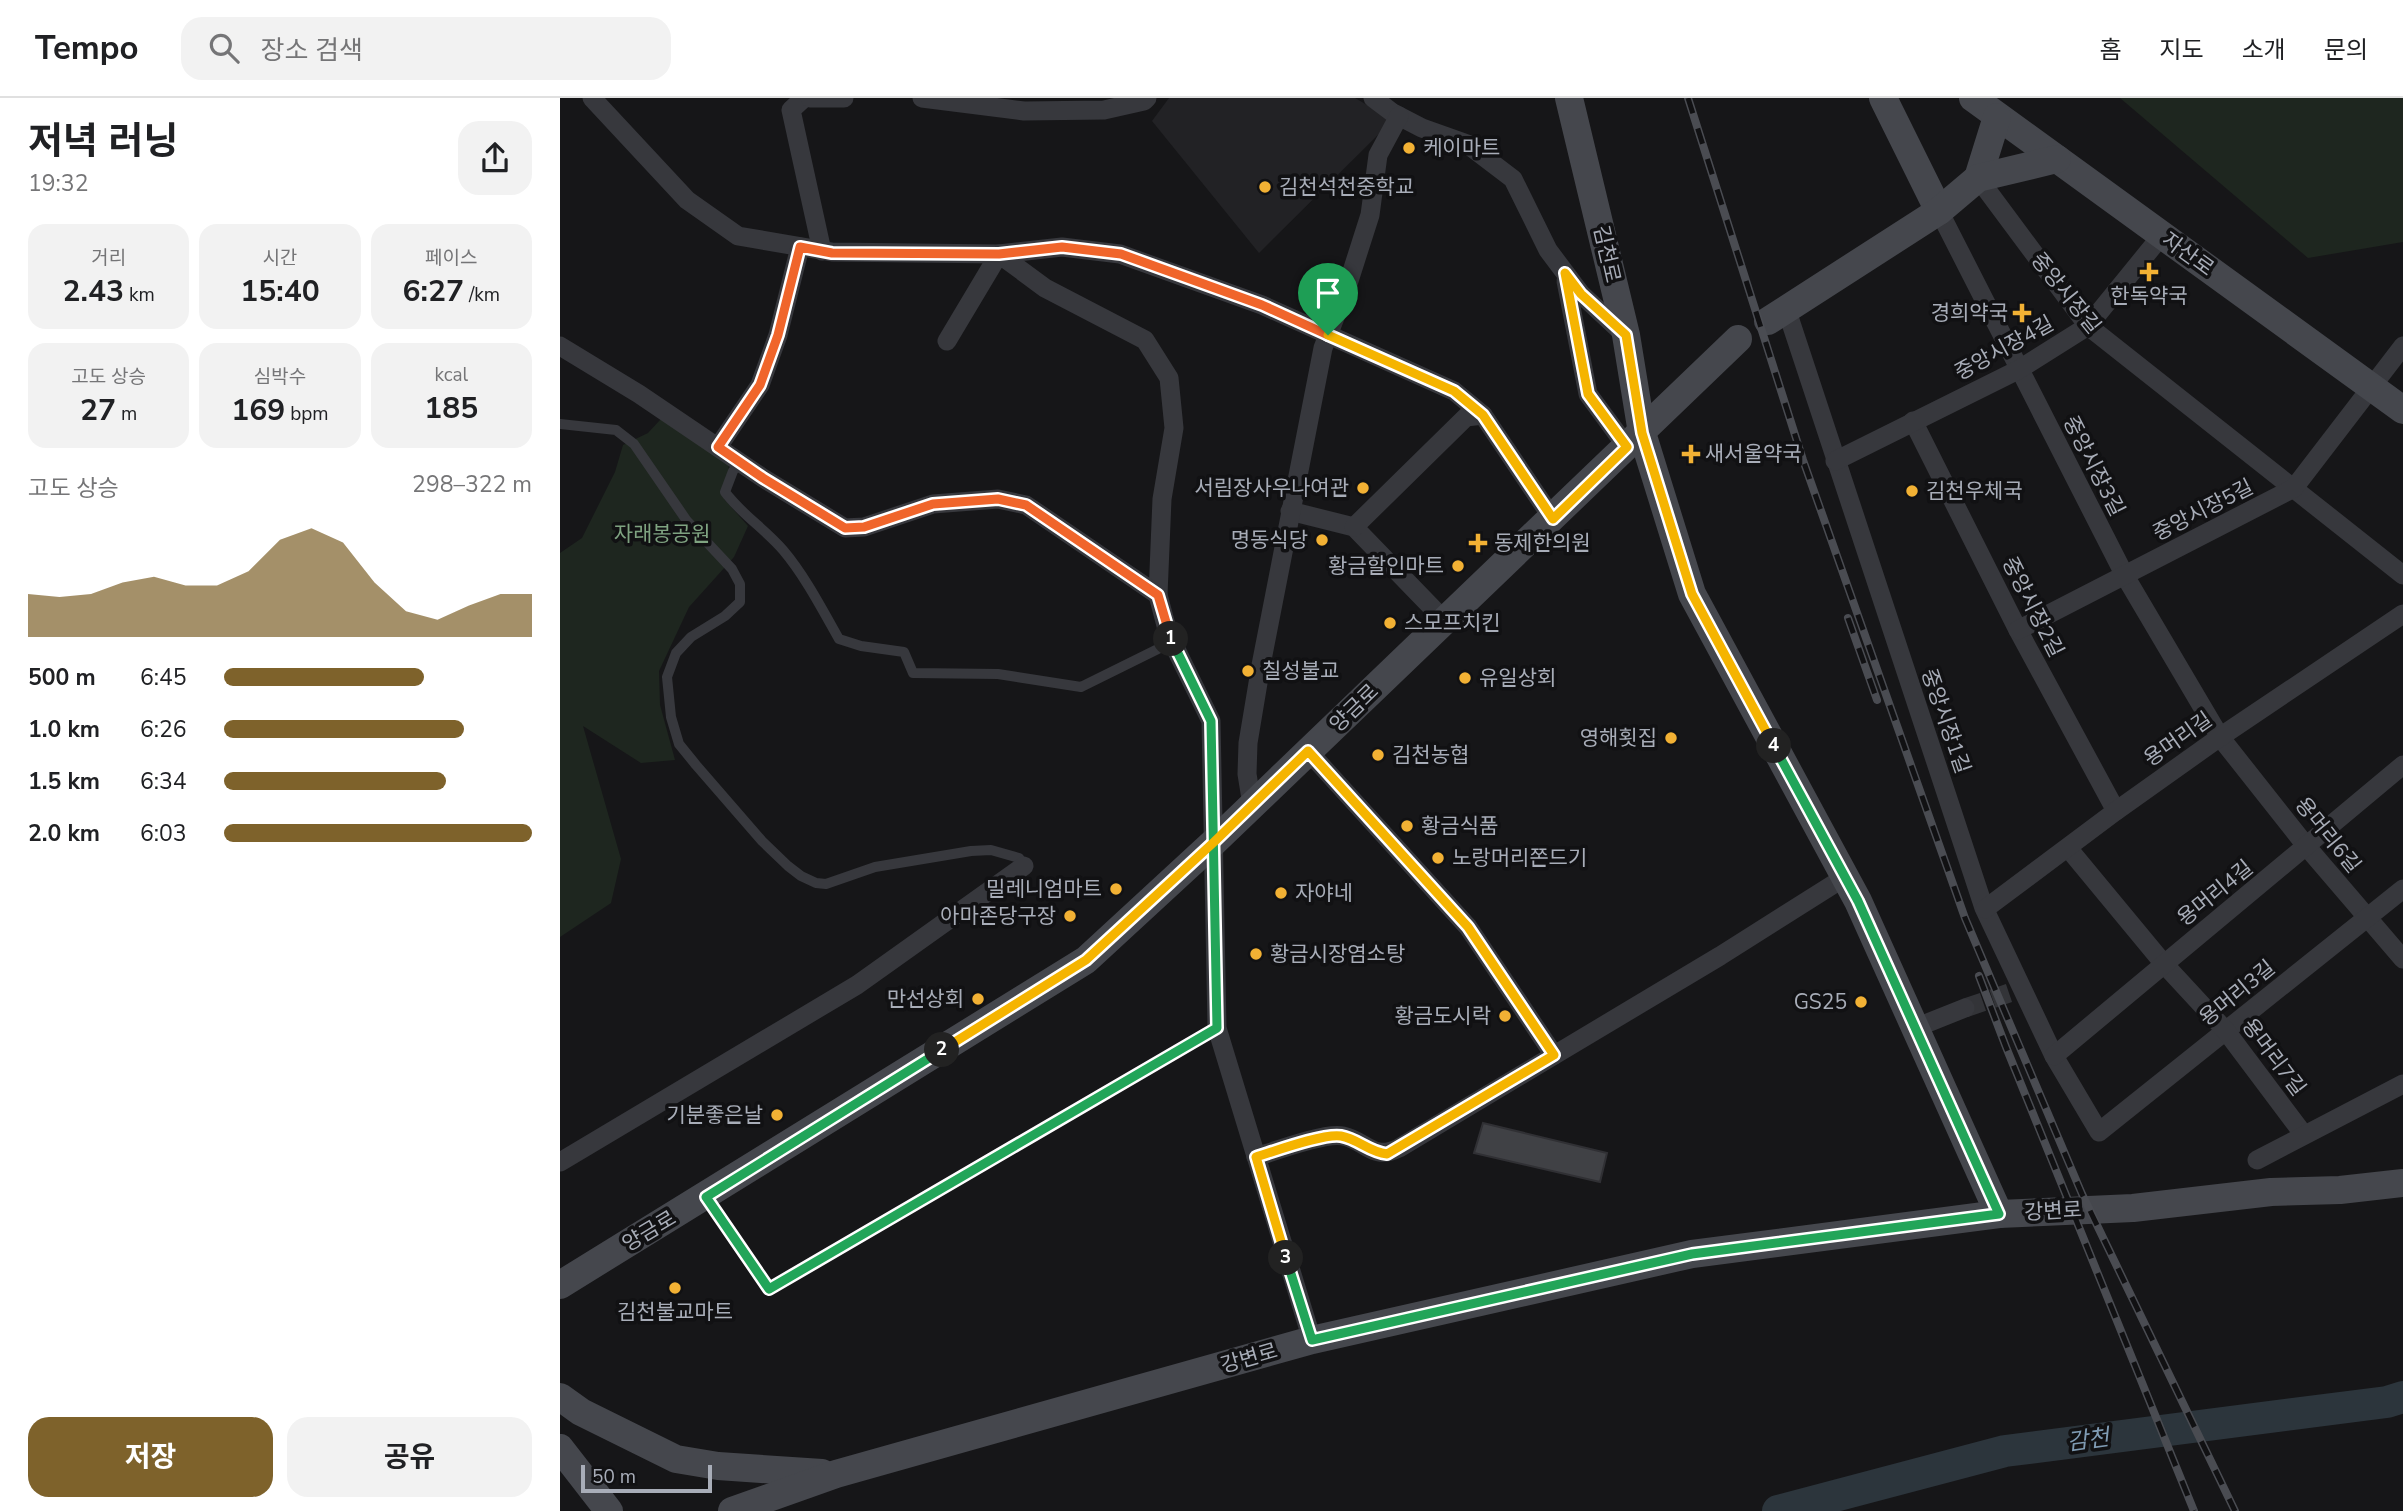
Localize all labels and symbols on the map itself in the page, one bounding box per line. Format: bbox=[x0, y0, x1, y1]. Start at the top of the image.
place label: 케이마트 bbox=[1423, 134, 1500, 162]
marker: 케이마트 bbox=[1401, 140, 1417, 156]
place label: 김천석천중학교 bbox=[1279, 173, 1414, 201]
marker: 김천석천중학교 bbox=[1257, 179, 1273, 195]
street label: 김천로 bbox=[1587, 223, 1627, 285]
street label: 자산로 bbox=[2156, 226, 2220, 282]
street label: 중앙시장길 bbox=[2025, 247, 2107, 339]
pin bbox=[1298, 263, 1358, 335]
marker: 한독약국 bbox=[2141, 264, 2157, 280]
place label: 한독약국 bbox=[2110, 282, 2188, 310]
place label: 경희약국 bbox=[1931, 299, 2008, 327]
marker: 경희약국 bbox=[2014, 305, 2030, 321]
street label: 중앙시장4길 bbox=[1949, 309, 2059, 387]
street label: 중앙시장3길 bbox=[2057, 411, 2131, 521]
place label: 새서울약국 bbox=[1705, 440, 1802, 468]
marker: 새서울약국 bbox=[1683, 446, 1699, 462]
street label: 중앙시장5길 bbox=[2148, 473, 2258, 547]
place label: 서림장사우나여관 bbox=[1194, 474, 1349, 502]
place label: 김천우체국 bbox=[1926, 477, 2023, 505]
marker: 서림장사우나여관 bbox=[1355, 480, 1371, 496]
marker: 김천우체국 bbox=[1904, 483, 1920, 499]
park label: 자래봉공원 bbox=[614, 520, 710, 548]
place label: 명동식당 bbox=[1231, 526, 1308, 554]
place label: 동제한의원 bbox=[1494, 529, 1591, 557]
marker: 명동식당 bbox=[1314, 532, 1330, 548]
marker: 동제한의원 bbox=[1468, 533, 1488, 553]
place label: 황금할인마트 bbox=[1328, 552, 1444, 580]
street label: 중앙시장2길 bbox=[1996, 552, 2070, 662]
marker: 황금할인마트 bbox=[1450, 558, 1466, 574]
place label: 스모프치킨 bbox=[1404, 609, 1501, 637]
marker: 스모프치킨 bbox=[1382, 615, 1398, 631]
pin: 1 bbox=[1154, 622, 1188, 656]
place label: 칠성불교 bbox=[1262, 657, 1339, 685]
marker: 칠성불교 bbox=[1240, 663, 1256, 679]
place label: 유일상회 bbox=[1479, 664, 1556, 692]
street label: 중앙시장1길 bbox=[1915, 665, 1977, 777]
marker: 유일상회 bbox=[1457, 670, 1473, 686]
street label: 양금로 bbox=[1323, 678, 1385, 738]
street label: 용머리길 bbox=[2138, 705, 2218, 773]
place label: 영해횟집 bbox=[1580, 724, 1657, 752]
pin: 4 bbox=[1756, 728, 1792, 764]
marker: 영해횟집 bbox=[1663, 730, 1679, 746]
place label: 김천농협 bbox=[1392, 741, 1469, 769]
marker: 김천농협 bbox=[1370, 747, 1386, 763]
street label: 용머리6길 bbox=[2289, 791, 2367, 879]
place label: 황금식품 bbox=[1421, 812, 1498, 840]
marker: 황금식품 bbox=[1399, 818, 1415, 834]
place label: 노랑머리쫀드기 bbox=[1452, 844, 1587, 872]
marker: 노랑머리쫀드기 bbox=[1430, 850, 1446, 866]
street label: 용머리4길 bbox=[2171, 854, 2259, 932]
place label: 밀레니엄마트 bbox=[986, 875, 1102, 903]
place label: 자야네 bbox=[1295, 879, 1353, 907]
marker: 밀레니엄마트 bbox=[1108, 881, 1124, 897]
marker: 자야네 bbox=[1273, 885, 1289, 901]
place label: 아마존당구장 bbox=[940, 902, 1056, 930]
marker: 아마존당구장 bbox=[1062, 908, 1078, 924]
place label: 황금시장염소탕 bbox=[1270, 940, 1405, 968]
marker: 황금시장염소탕 bbox=[1248, 946, 1264, 962]
street label: 용머리3길 bbox=[2193, 954, 2281, 1032]
place label: 만선상회 bbox=[887, 985, 964, 1013]
place label: GS25 bbox=[1794, 988, 1847, 1016]
marker: 만선상회 bbox=[970, 991, 986, 1007]
marker: GS25 bbox=[1853, 994, 1869, 1010]
place label: 황금도시락 bbox=[1394, 1002, 1491, 1030]
marker: 황금도시락 bbox=[1497, 1008, 1513, 1024]
street label: 용머리7길 bbox=[2236, 1013, 2312, 1101]
pin: 2 bbox=[924, 1032, 960, 1068]
place label: 기분좋은날 bbox=[666, 1101, 763, 1129]
marker: 기분좋은날 bbox=[769, 1107, 785, 1123]
street label: 강변로 bbox=[2023, 1196, 2083, 1226]
street label: 양금로 bbox=[617, 1204, 681, 1258]
pin: 3 bbox=[1268, 1240, 1304, 1276]
marker: 김천불교마트 bbox=[667, 1280, 683, 1296]
place label: 김천불교마트 bbox=[617, 1298, 733, 1326]
street label: 강변로 bbox=[1217, 1337, 1281, 1379]
water label: 감천 bbox=[2065, 1421, 2114, 1458]
scale bar bbox=[581, 1462, 712, 1494]

